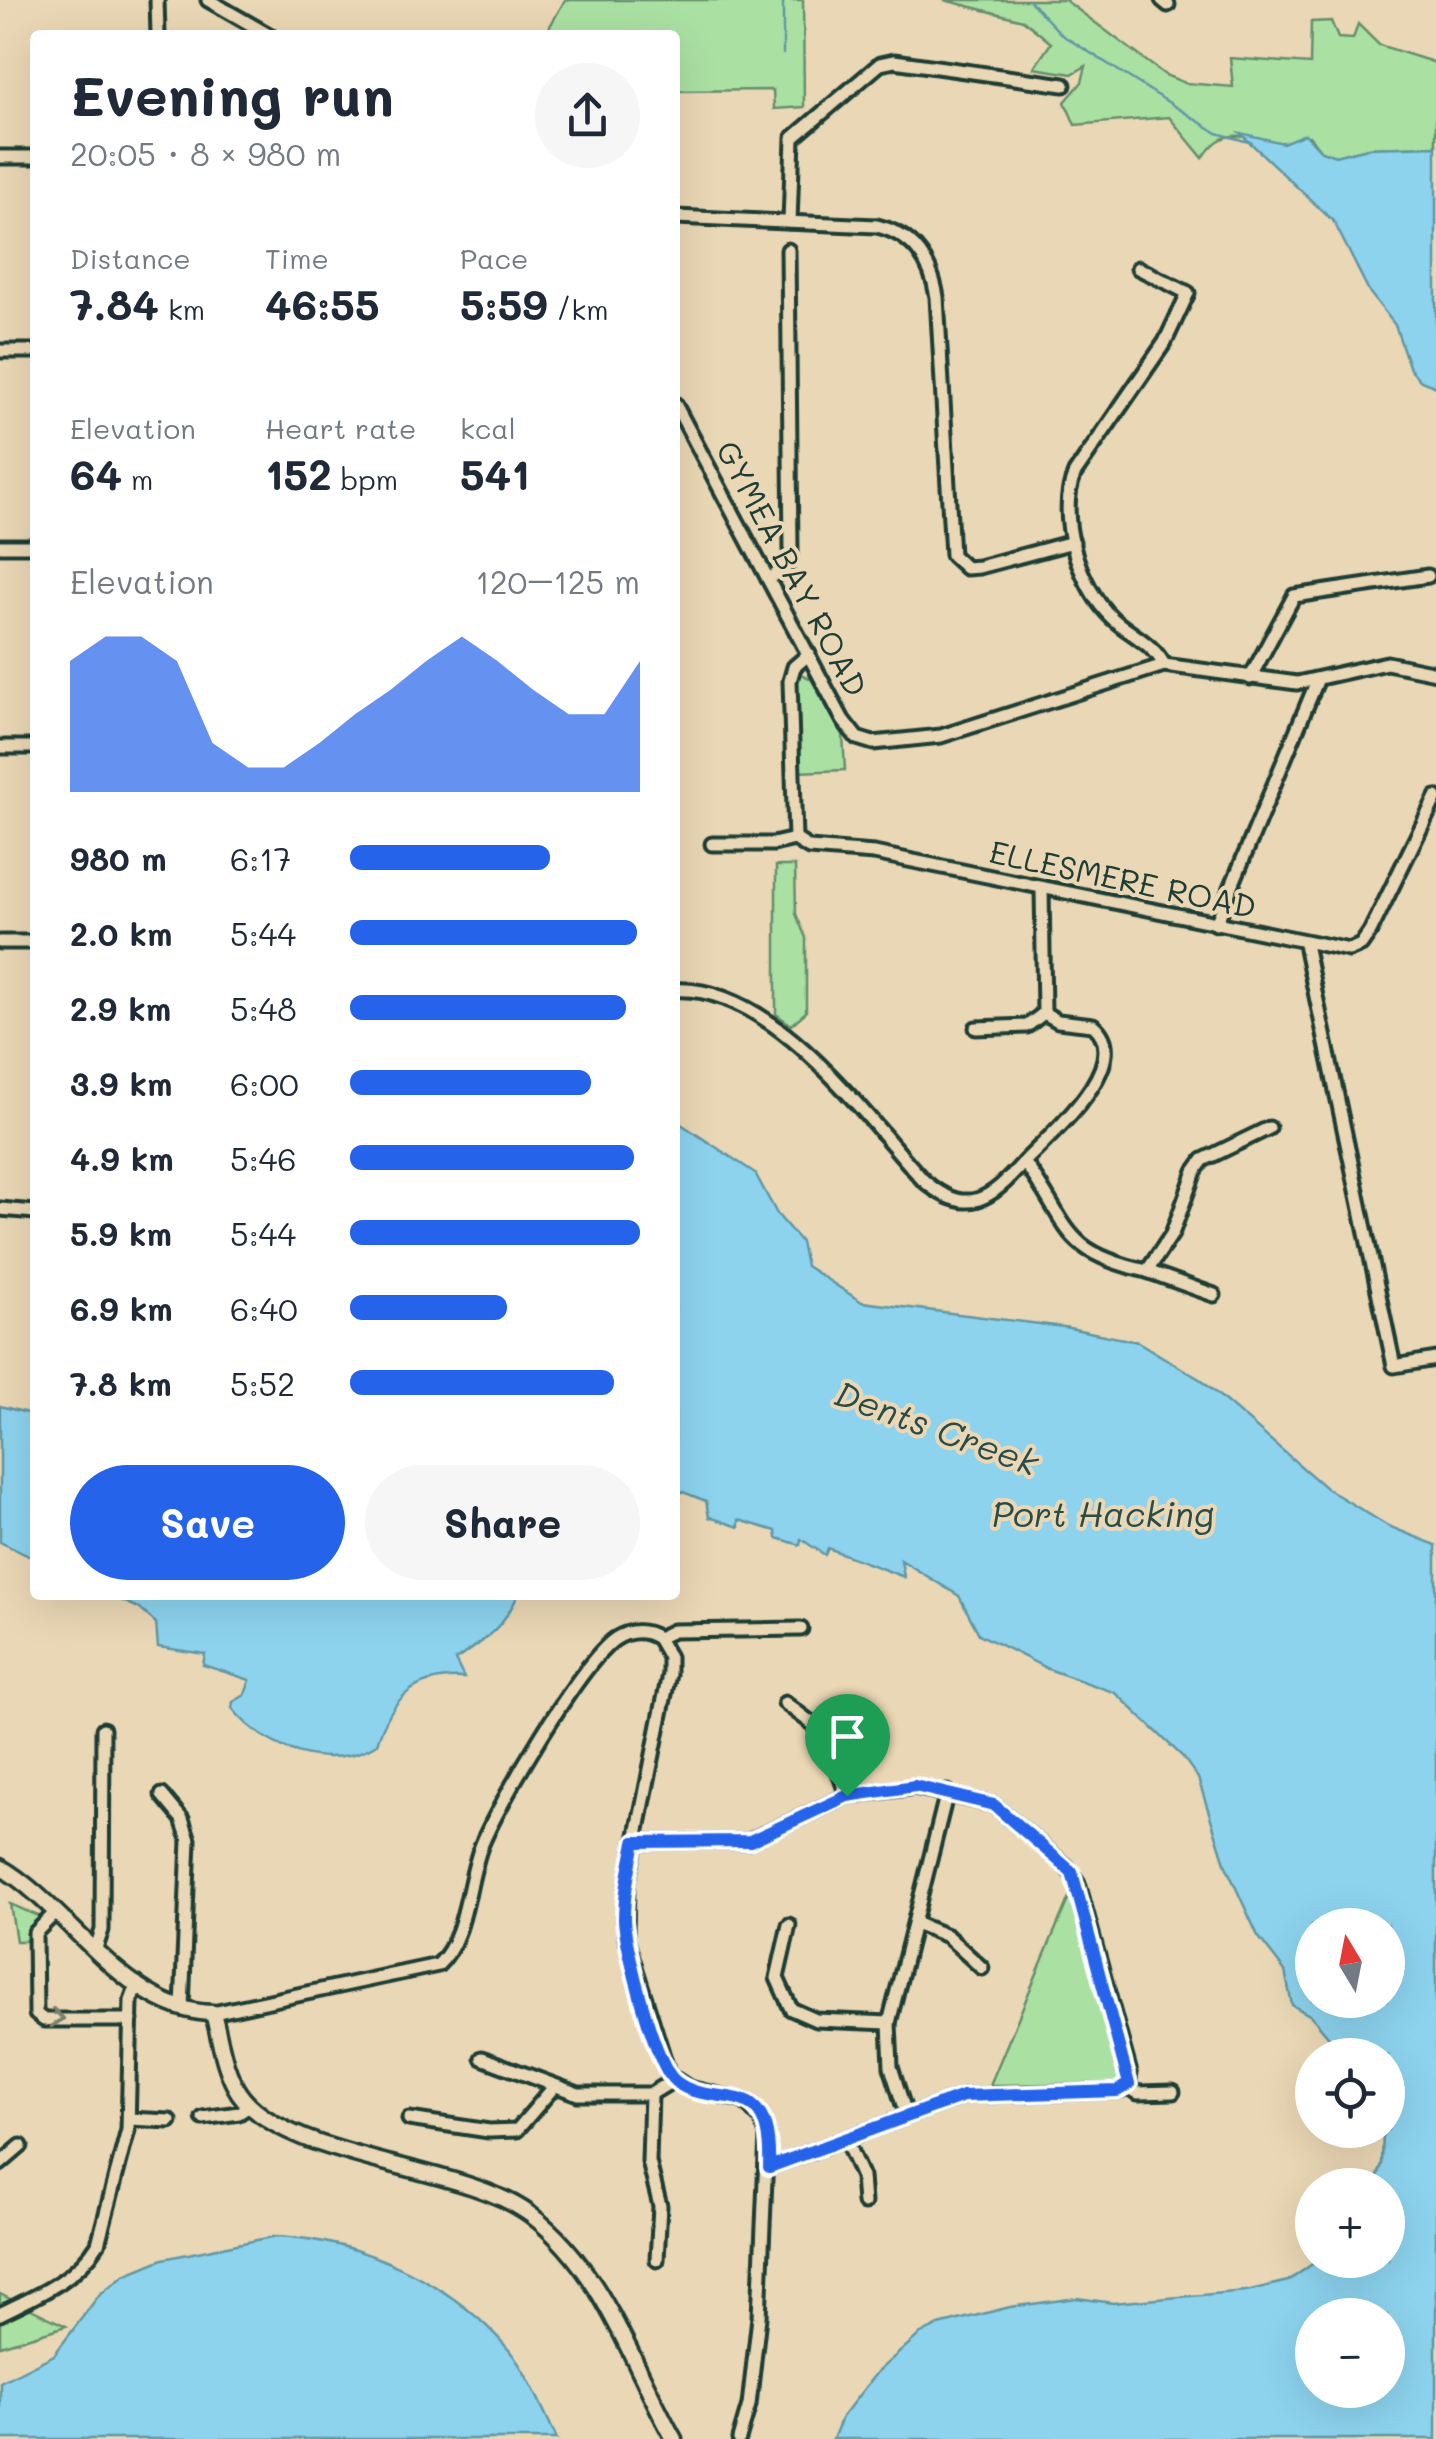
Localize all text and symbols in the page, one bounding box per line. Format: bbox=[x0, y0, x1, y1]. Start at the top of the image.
text: Evening run bbox=[70, 58, 394, 130]
button: share bbox=[535, 63, 640, 168]
text: 20:05 · 8 × 980 m bbox=[70, 132, 341, 174]
text: Distance bbox=[70, 240, 191, 276]
text: Time bbox=[265, 240, 329, 276]
text: Pace bbox=[460, 240, 528, 276]
text: 7.84 bbox=[70, 276, 159, 331]
text: 46:55 bbox=[265, 276, 379, 331]
text: 5:59 bbox=[460, 276, 548, 331]
text: km bbox=[159, 291, 205, 327]
text: /km bbox=[548, 291, 608, 327]
text: Elevation bbox=[70, 410, 196, 446]
text: Heart rate bbox=[265, 410, 416, 446]
text: kcal bbox=[460, 410, 516, 446]
street label: GYMEA BAY ROAD bbox=[708, 433, 878, 703]
text: 64 bbox=[70, 446, 122, 501]
text: 152 bbox=[265, 446, 332, 501]
text: 541 bbox=[460, 446, 530, 501]
text: m bbox=[122, 461, 153, 497]
text: bpm bbox=[332, 461, 398, 497]
text: Elevation bbox=[70, 560, 214, 602]
text: 120–125 m bbox=[475, 560, 640, 602]
street label: ELLESMERE ROAD bbox=[986, 829, 1260, 927]
text: 980 m bbox=[70, 837, 167, 879]
text: 6:17 bbox=[230, 837, 291, 879]
text: 2.0 km bbox=[70, 912, 173, 954]
text: 5:44 bbox=[230, 912, 296, 954]
text: 2.9 km bbox=[70, 987, 171, 1029]
text: 5:48 bbox=[230, 987, 297, 1029]
text: 3.9 km bbox=[70, 1062, 172, 1104]
text: 6:00 bbox=[230, 1062, 299, 1104]
text: 4.9 km bbox=[70, 1137, 174, 1179]
text: 5:46 bbox=[230, 1137, 297, 1179]
text: 5.9 km bbox=[70, 1212, 172, 1254]
text: 5:44 bbox=[230, 1212, 296, 1254]
text: 6.9 km bbox=[70, 1287, 173, 1329]
text: 6:40 bbox=[230, 1287, 298, 1329]
text: 7.8 km bbox=[70, 1362, 172, 1404]
text: 5:52 bbox=[230, 1362, 295, 1404]
water label: Dents Creek bbox=[829, 1369, 1046, 1486]
button: Save bbox=[70, 1465, 345, 1580]
button: Share bbox=[365, 1465, 640, 1580]
water label: Port Hacking bbox=[992, 1490, 1214, 1536]
pin bbox=[805, 1694, 890, 1797]
icon: arrive bbox=[820, 1709, 875, 1764]
north arrow bbox=[1295, 1908, 1405, 2018]
map controls bbox=[1295, 1908, 1405, 2408]
one-way arrow bbox=[49, 2007, 65, 2029]
button: locate bbox=[1295, 2038, 1405, 2148]
button: + bbox=[1295, 2168, 1405, 2278]
button: − bbox=[1295, 2298, 1405, 2408]

